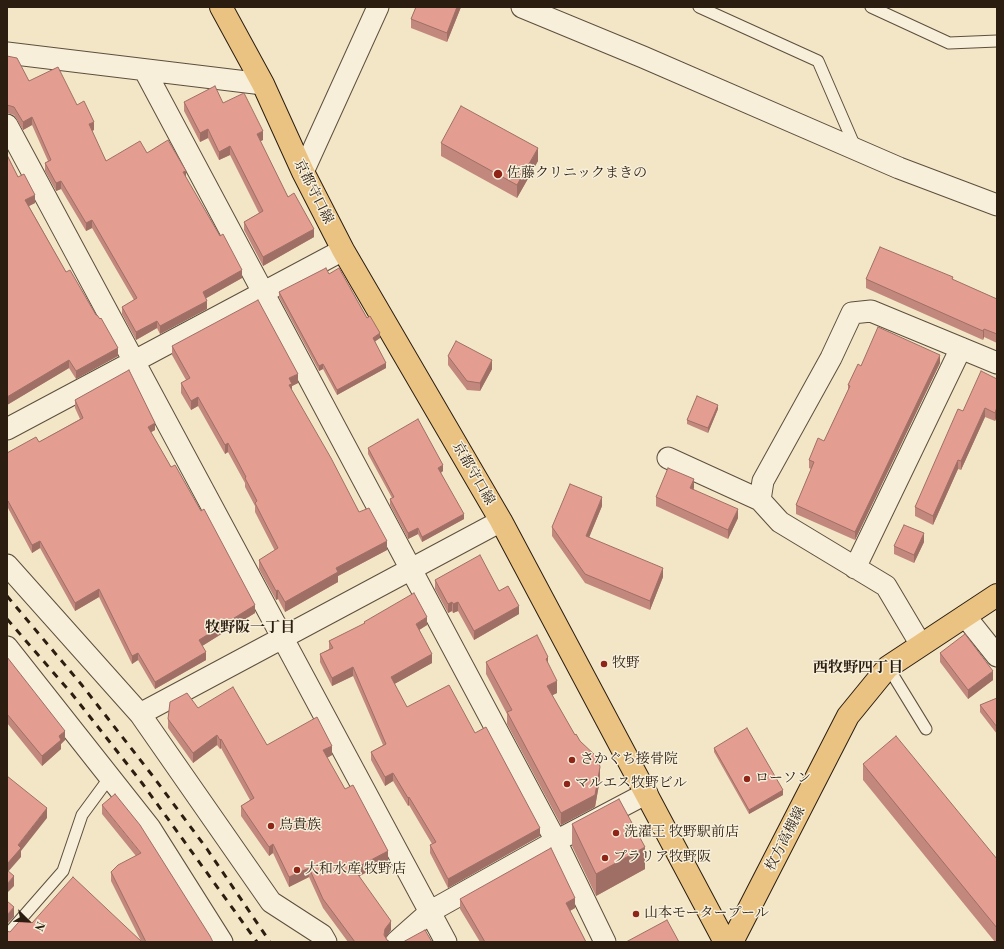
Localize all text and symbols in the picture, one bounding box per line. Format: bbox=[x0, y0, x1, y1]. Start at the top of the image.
street label: 京都守口線 bbox=[290, 157, 336, 227]
place label: 佐藤クリニックまきの bbox=[507, 166, 647, 182]
marker: 佐藤クリニックまきの bbox=[492, 168, 504, 180]
street label: 京都守口線 bbox=[448, 439, 498, 509]
district label: 牧野阪一丁目 bbox=[205, 619, 295, 637]
place label: 牧野 bbox=[612, 656, 640, 672]
marker: 牧野 bbox=[599, 659, 609, 669]
district label: 西牧野四丁目 bbox=[813, 659, 903, 677]
place label: さかぐち接骨院 bbox=[580, 752, 678, 768]
marker: さかぐち接骨院 bbox=[567, 755, 577, 765]
place label: ローソン bbox=[755, 771, 811, 787]
marker: ローソン bbox=[742, 774, 752, 784]
place label: マルエス牧野ビル bbox=[575, 776, 687, 792]
marker: マルエス牧野ビル bbox=[562, 779, 572, 789]
street label: 枚方高槻線 bbox=[763, 804, 809, 874]
place label: 鳥貴族 bbox=[279, 818, 321, 834]
marker: 鳥貴族 bbox=[266, 821, 276, 831]
place label: 洗濯王 牧野駅前店 bbox=[624, 825, 739, 841]
marker: 洗濯王 牧野駅前店 bbox=[611, 828, 621, 838]
place label: プラリア牧野阪 bbox=[613, 850, 711, 866]
marker: プラリア牧野阪 bbox=[600, 853, 610, 863]
place label: 大和水産 牧野店 bbox=[305, 862, 406, 878]
marker: 大和水産 牧野店 bbox=[292, 865, 302, 875]
north arrow bbox=[8, 901, 48, 941]
place label: 山本モータープール bbox=[644, 906, 769, 922]
marker: 山本モータープール bbox=[631, 909, 641, 919]
text: N bbox=[31, 919, 47, 933]

